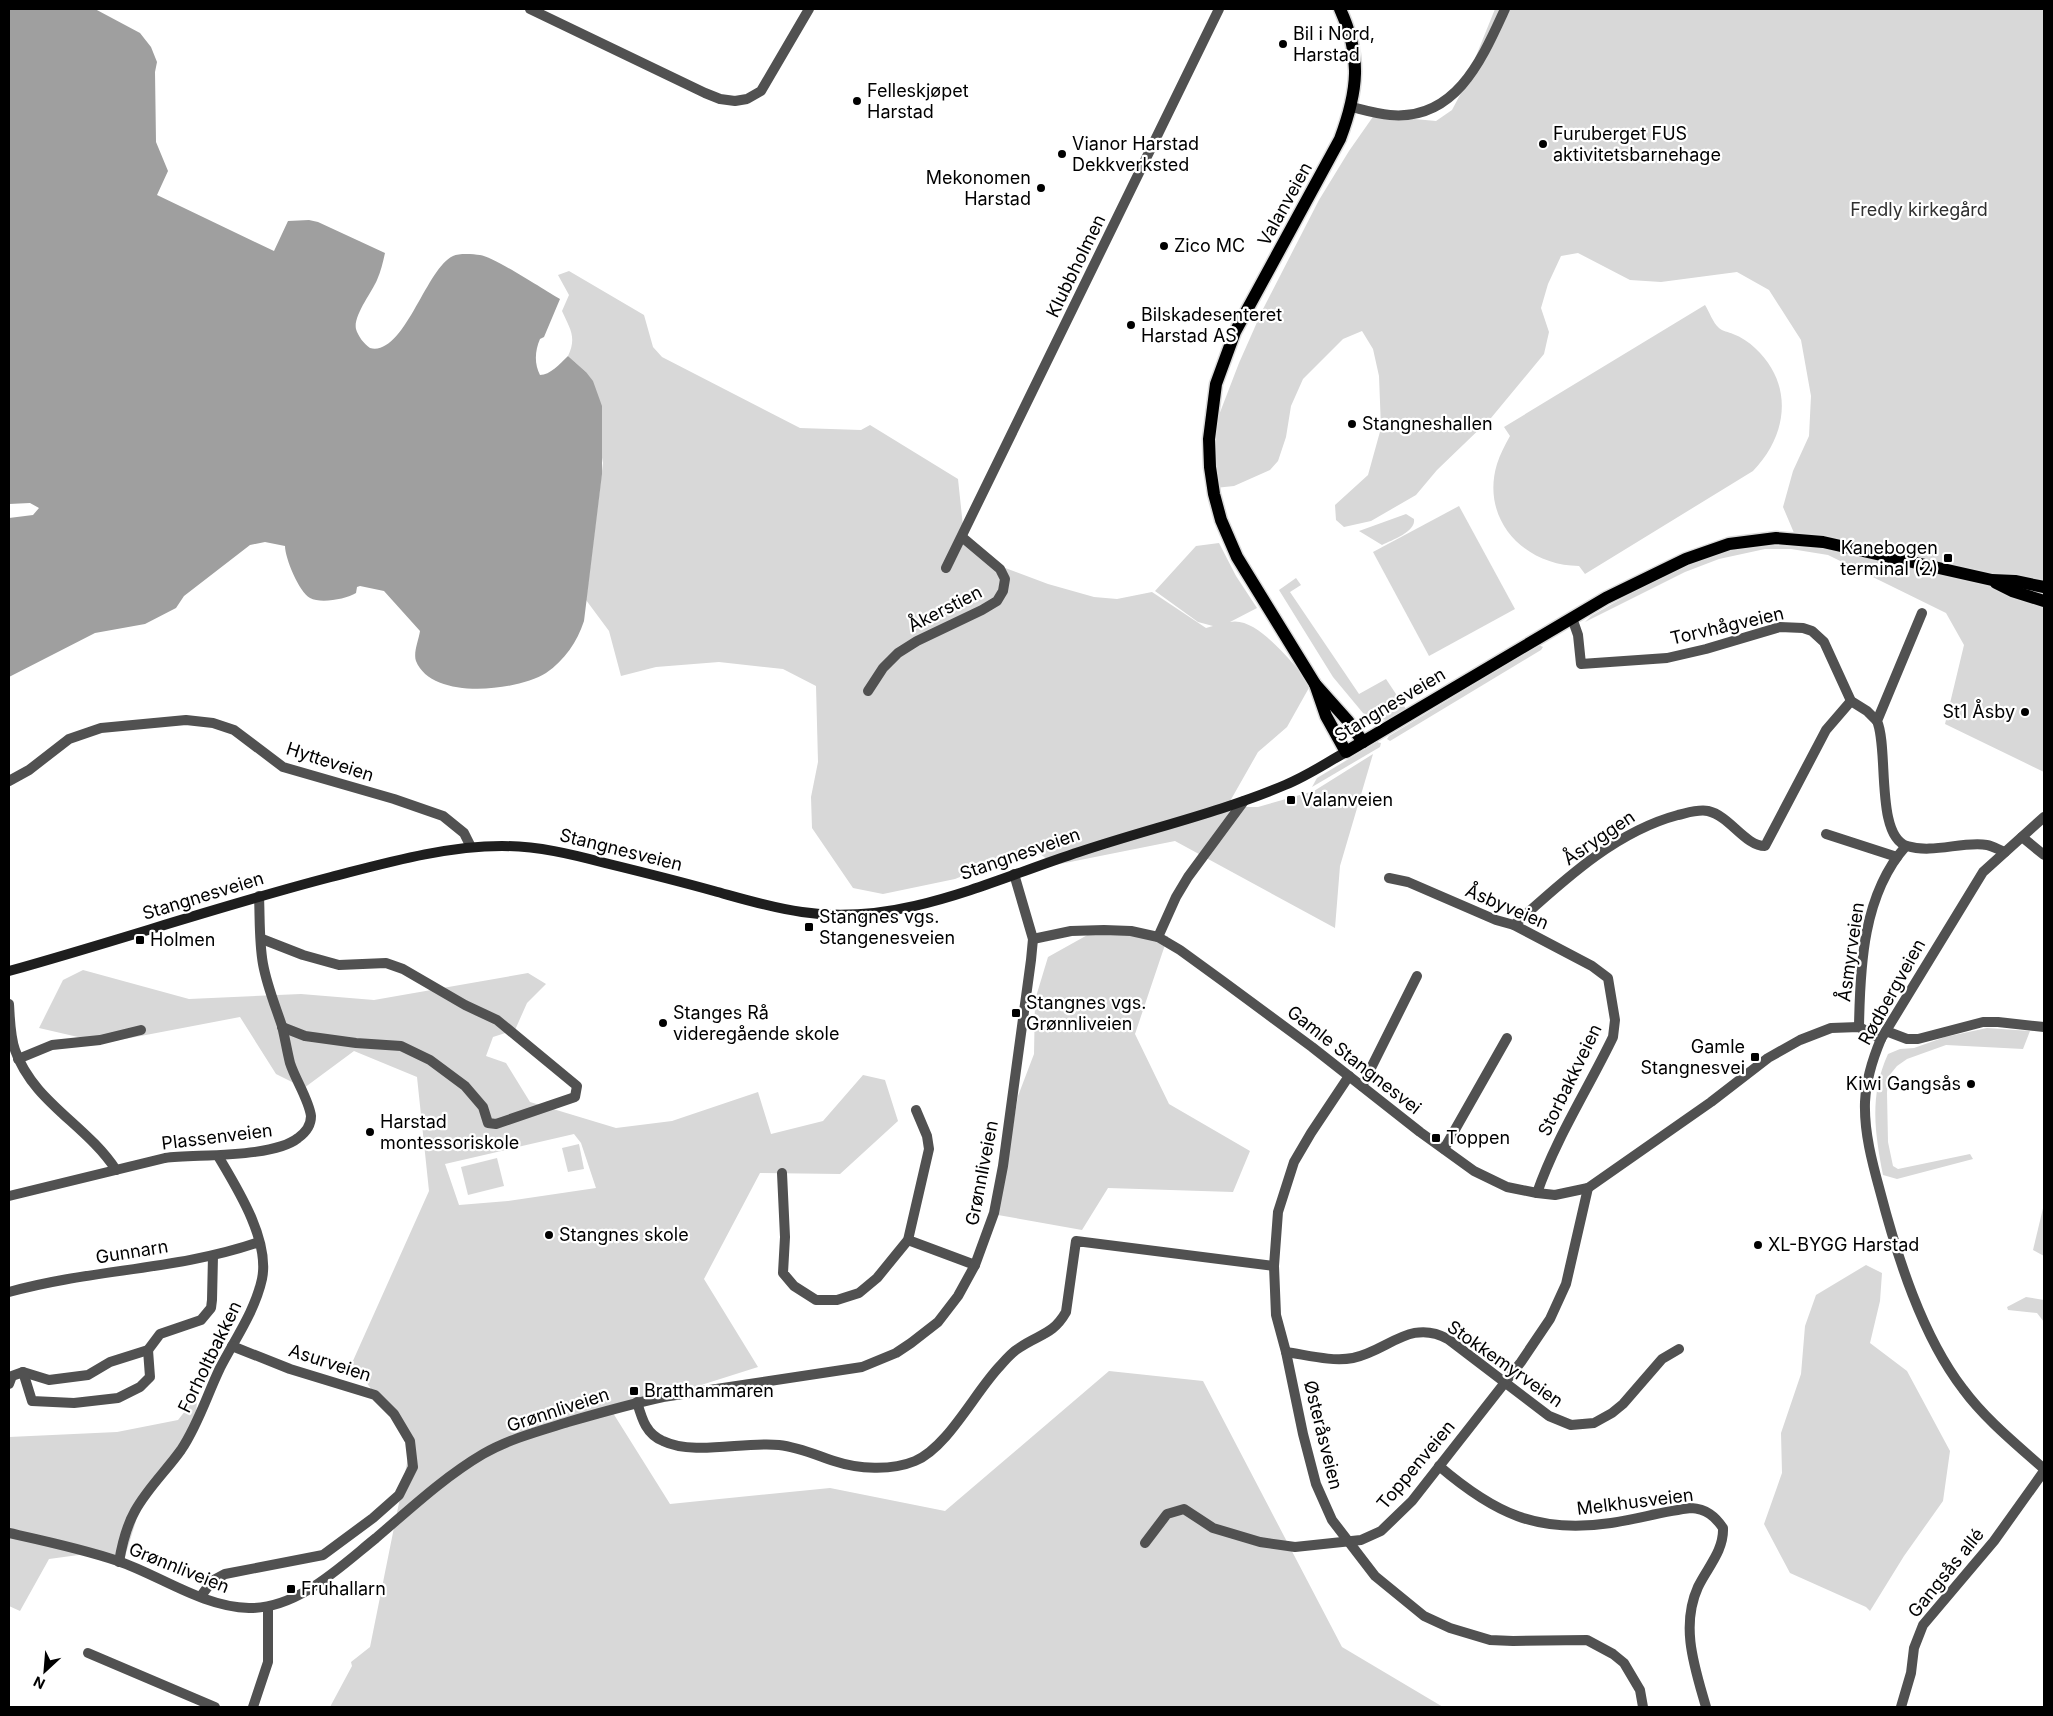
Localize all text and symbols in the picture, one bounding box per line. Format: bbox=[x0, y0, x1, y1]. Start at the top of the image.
place label: Bil i Nord, Harstad bbox=[1293, 23, 1375, 65]
marker: Bil i Nord, Harstad bbox=[1277, 38, 1289, 50]
place label: Felleskjøpet Harstad bbox=[867, 80, 969, 122]
marker: Felleskjøpet Harstad bbox=[851, 95, 863, 107]
place label: Furuberget FUS aktivitetsbarnehage bbox=[1553, 123, 1721, 165]
place label: Vianor Harstad Dekkverksted bbox=[1072, 133, 1199, 175]
marker: Furuberget FUS aktivitetsbarnehage bbox=[1537, 138, 1549, 150]
marker: Vianor Harstad Dekkverksted bbox=[1056, 148, 1068, 160]
street label: Valanveien bbox=[1253, 158, 1316, 249]
place label: Mekonomen Harstad bbox=[926, 167, 1031, 209]
marker: Mekonomen Harstad bbox=[1035, 182, 1047, 194]
park label: Fredly kirkegård bbox=[1850, 199, 1988, 220]
street label: Klubbholmen bbox=[1042, 211, 1110, 321]
place label: Zico MC bbox=[1174, 235, 1245, 256]
marker: Zico MC bbox=[1158, 240, 1170, 252]
place label: Bilskadesenteret Harstad AS bbox=[1141, 304, 1282, 346]
marker: Bilskadesenteret Harstad AS bbox=[1125, 319, 1137, 331]
place label: Stangneshallen bbox=[1362, 413, 1493, 434]
marker: Stangneshallen bbox=[1346, 418, 1358, 430]
place label: Kanebogen terminal (2) bbox=[1840, 537, 1938, 579]
marker: Kanebogen terminal (2) bbox=[1942, 552, 1954, 564]
street label: Åkerstien bbox=[903, 579, 985, 636]
street label: Torvhågveien bbox=[1668, 602, 1786, 649]
street label: Stangnesveien bbox=[1330, 663, 1449, 746]
place label: St1 Åsby bbox=[1942, 699, 2015, 722]
marker: St1 Åsby bbox=[2019, 706, 2031, 718]
street label: Hytteveien bbox=[284, 737, 377, 786]
place label: Valanveien bbox=[1301, 789, 1393, 810]
marker: Valanveien bbox=[1285, 794, 1297, 806]
street label: Åsryggen bbox=[1558, 804, 1639, 869]
street label: Stangnesveien bbox=[957, 823, 1083, 884]
street label: Stangnesveien bbox=[558, 824, 685, 875]
street label: Stangnesveien bbox=[140, 867, 266, 924]
street label: Åsbyveien bbox=[1462, 878, 1553, 933]
street label: Åsmyrveien bbox=[1831, 900, 1868, 1003]
place label: Stangnes vgs. Stangenesveien bbox=[819, 906, 955, 948]
marker: Stangnes vgs. Stangenesveien bbox=[803, 921, 815, 933]
place label: Holmen bbox=[150, 929, 215, 950]
marker: Holmen bbox=[134, 934, 146, 946]
street label: Rødbergveien bbox=[1854, 935, 1929, 1048]
place label: Stangnes vgs. Grønnliveien bbox=[1026, 992, 1147, 1034]
street label: Gamle Stangnesvei bbox=[1283, 1001, 1425, 1118]
place label: Stanges Rå videregående skole bbox=[673, 1002, 839, 1044]
marker: Stangnes vgs. Grønnliveien bbox=[1010, 1007, 1022, 1019]
marker: Stanges Rå videregående skole bbox=[657, 1017, 669, 1029]
street label: Storbakkveien bbox=[1533, 1020, 1606, 1139]
place label: Gamle Stangnesvei bbox=[1640, 1036, 1745, 1078]
marker: Gamle Stangnesvei bbox=[1749, 1051, 1761, 1063]
place label: Kiwi Gangsås bbox=[1846, 1073, 1961, 1094]
marker: Kiwi Gangsås bbox=[1965, 1078, 1977, 1090]
place label: Harstad montessoriskole bbox=[380, 1111, 519, 1153]
street label: Plassenveien bbox=[160, 1119, 274, 1154]
street label: Grønnliveien bbox=[961, 1119, 1002, 1227]
marker: Harstad montessoriskole bbox=[364, 1126, 376, 1138]
place label: Toppen bbox=[1446, 1127, 1510, 1148]
marker: Toppen bbox=[1430, 1132, 1442, 1144]
place label: Stangnes skole bbox=[559, 1224, 689, 1245]
marker: Stangnes skole bbox=[543, 1229, 555, 1241]
place label: XL-BYGG Harstad bbox=[1768, 1234, 1919, 1255]
street label: Gunnarn bbox=[94, 1235, 170, 1268]
marker: XL-BYGG Harstad bbox=[1752, 1239, 1764, 1251]
street label: Forholtbakken bbox=[173, 1298, 246, 1416]
street label: Stokkemyrveien bbox=[1443, 1316, 1567, 1411]
street label: Asurveien bbox=[286, 1339, 374, 1386]
street label: Østeråsveien bbox=[1300, 1378, 1347, 1492]
place label: Bratthammaren bbox=[644, 1380, 774, 1401]
street label: Grønnliveien bbox=[504, 1383, 612, 1436]
marker: Bratthammaren bbox=[628, 1385, 640, 1397]
street label: Toppenveien bbox=[1372, 1416, 1459, 1513]
street label: Melkhusveien bbox=[1575, 1484, 1695, 1519]
street label: Gangsås allé bbox=[1903, 1524, 1988, 1622]
street label: Grønnliveien bbox=[126, 1538, 232, 1597]
place label: Fruhallarn bbox=[301, 1578, 386, 1599]
marker: Fruhallarn bbox=[285, 1583, 297, 1595]
north arrow bbox=[20, 1646, 70, 1696]
text: N bbox=[31, 1673, 48, 1693]

